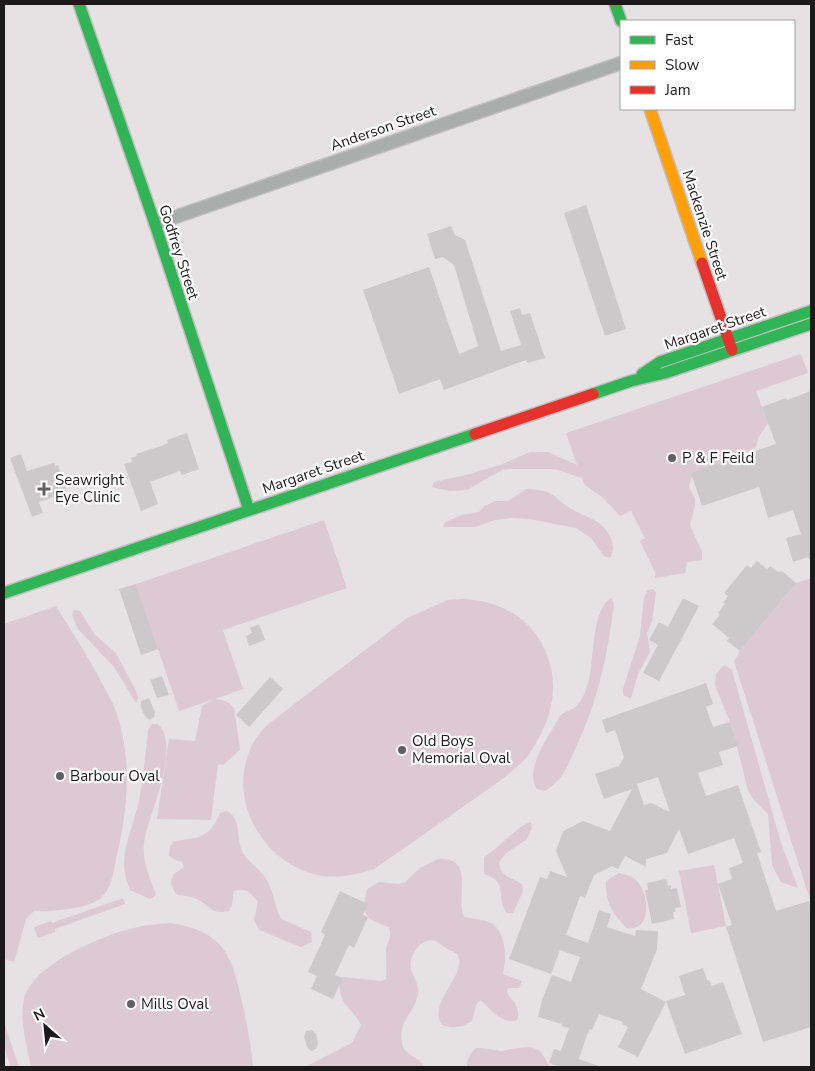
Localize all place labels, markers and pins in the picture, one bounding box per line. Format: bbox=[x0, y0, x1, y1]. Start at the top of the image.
place label: P & F Feild bbox=[682, 448, 754, 468]
marker: P & F Feild bbox=[666, 452, 678, 464]
place label: Seawright Eye Clinic bbox=[55, 470, 125, 507]
marker: Seawright Eye Clinic bbox=[37, 482, 51, 496]
place label: Old Boys Memorial Oval bbox=[412, 731, 511, 768]
marker: Old Boys Memorial Oval bbox=[396, 744, 408, 756]
place label: Barbour Oval bbox=[70, 766, 160, 786]
marker: Barbour Oval bbox=[54, 770, 66, 782]
place label: Mills Oval bbox=[141, 994, 209, 1014]
marker: Mills Oval bbox=[125, 998, 137, 1010]

